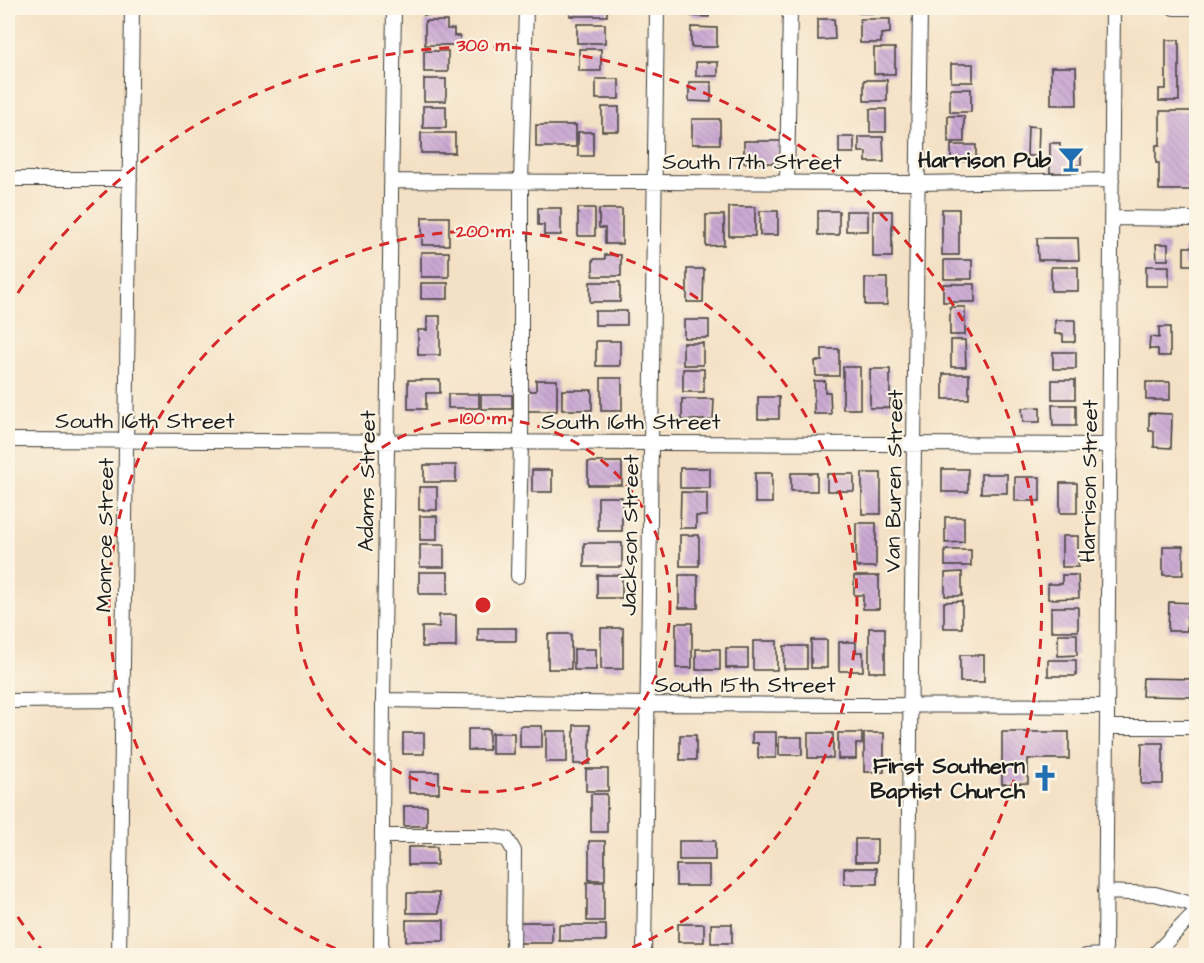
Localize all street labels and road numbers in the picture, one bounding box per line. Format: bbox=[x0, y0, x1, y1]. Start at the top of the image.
street label: South 17th Street bbox=[662, 147, 842, 178]
street label: Van Buren Street bbox=[877, 389, 912, 573]
street label: Harrison Street bbox=[1073, 399, 1106, 563]
street label: South 16th Street bbox=[55, 406, 235, 437]
street label: South 16th Street bbox=[541, 407, 721, 438]
street label: Adams Street bbox=[351, 410, 384, 552]
street label: Jackson Street bbox=[614, 454, 647, 616]
street label: Monroe Street bbox=[89, 457, 122, 613]
street label: South 15th Street bbox=[654, 670, 836, 701]

